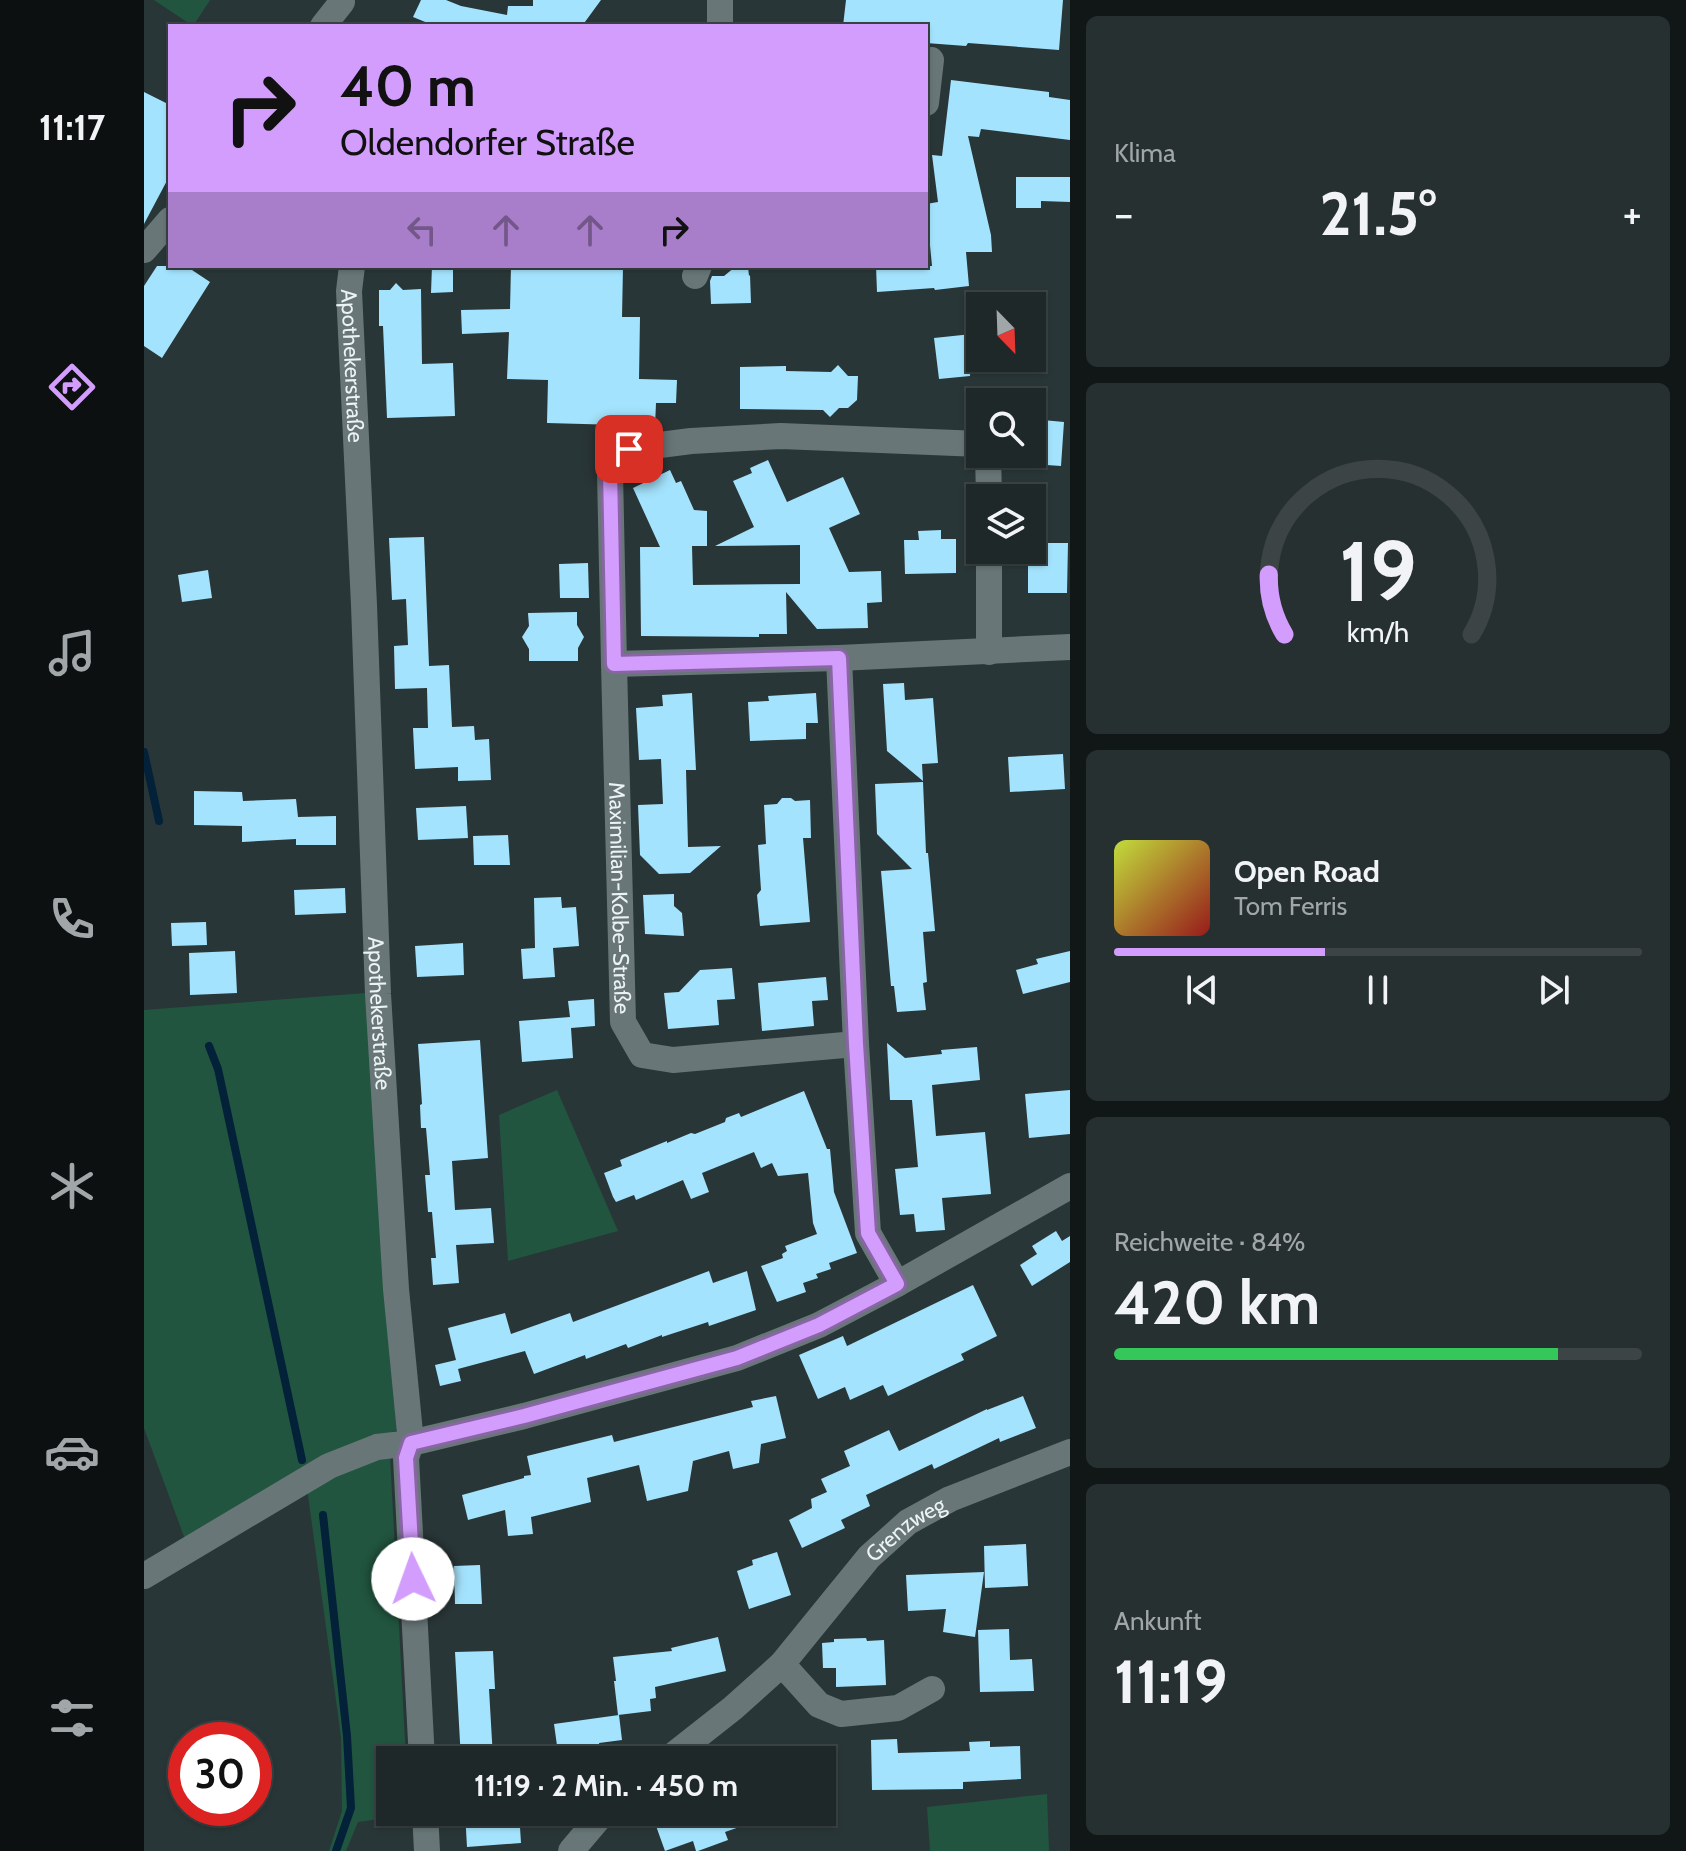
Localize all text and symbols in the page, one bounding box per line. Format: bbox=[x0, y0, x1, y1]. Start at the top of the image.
text: 40 m bbox=[340, 52, 476, 120]
icon: right bbox=[208, 56, 312, 160]
text: 11:17 bbox=[39, 105, 105, 149]
text: Oldendorfer Straße bbox=[340, 120, 635, 164]
text: Klima bbox=[1114, 137, 1176, 169]
text: 21.5° bbox=[1320, 177, 1436, 250]
text: − bbox=[1114, 187, 1133, 240]
text: + bbox=[1623, 187, 1642, 240]
icon: left bbox=[400, 208, 444, 252]
icon: ahead bbox=[484, 208, 528, 252]
icon: ahead bbox=[568, 208, 612, 252]
icon: right bbox=[652, 208, 696, 252]
street label: Apothekerstraße bbox=[335, 288, 369, 443]
north arrow bbox=[966, 292, 1046, 372]
map controls bbox=[966, 292, 1046, 564]
icon: directions bbox=[44, 359, 100, 415]
button: search bbox=[966, 388, 1046, 468]
pin bbox=[595, 415, 663, 483]
icon: arrive bbox=[607, 427, 651, 471]
button: layers bbox=[966, 484, 1046, 564]
text: 19 bbox=[1339, 520, 1417, 621]
text: km/h bbox=[1347, 614, 1409, 649]
icon: music bbox=[44, 625, 100, 681]
street label: Maximilian-Kolbe-Straße bbox=[603, 782, 636, 1014]
text: Open Road bbox=[1234, 853, 1380, 890]
text: Tom Ferris bbox=[1234, 890, 1347, 922]
icon: phone bbox=[44, 891, 100, 947]
street label: Apothekerstraße bbox=[362, 936, 397, 1091]
icon: previous bbox=[1180, 968, 1224, 1012]
icon: pause bbox=[1356, 968, 1400, 1012]
icon: next bbox=[1532, 968, 1576, 1012]
icon: climate bbox=[44, 1158, 100, 1214]
text: Reichweite · 84% bbox=[1114, 1226, 1305, 1258]
text: 420 km bbox=[1114, 1266, 1320, 1339]
icon: car bbox=[44, 1424, 100, 1480]
street label: Grenzweg bbox=[860, 1491, 951, 1568]
position arrow bbox=[371, 1537, 455, 1621]
text: Ankunft bbox=[1114, 1605, 1202, 1637]
text: 11:19 bbox=[1114, 1645, 1227, 1718]
icon: filters bbox=[44, 1690, 100, 1746]
speed limit sign: 30 bbox=[168, 1722, 272, 1826]
text: 11:19 · 2 Min. · 450 m bbox=[474, 1767, 738, 1804]

